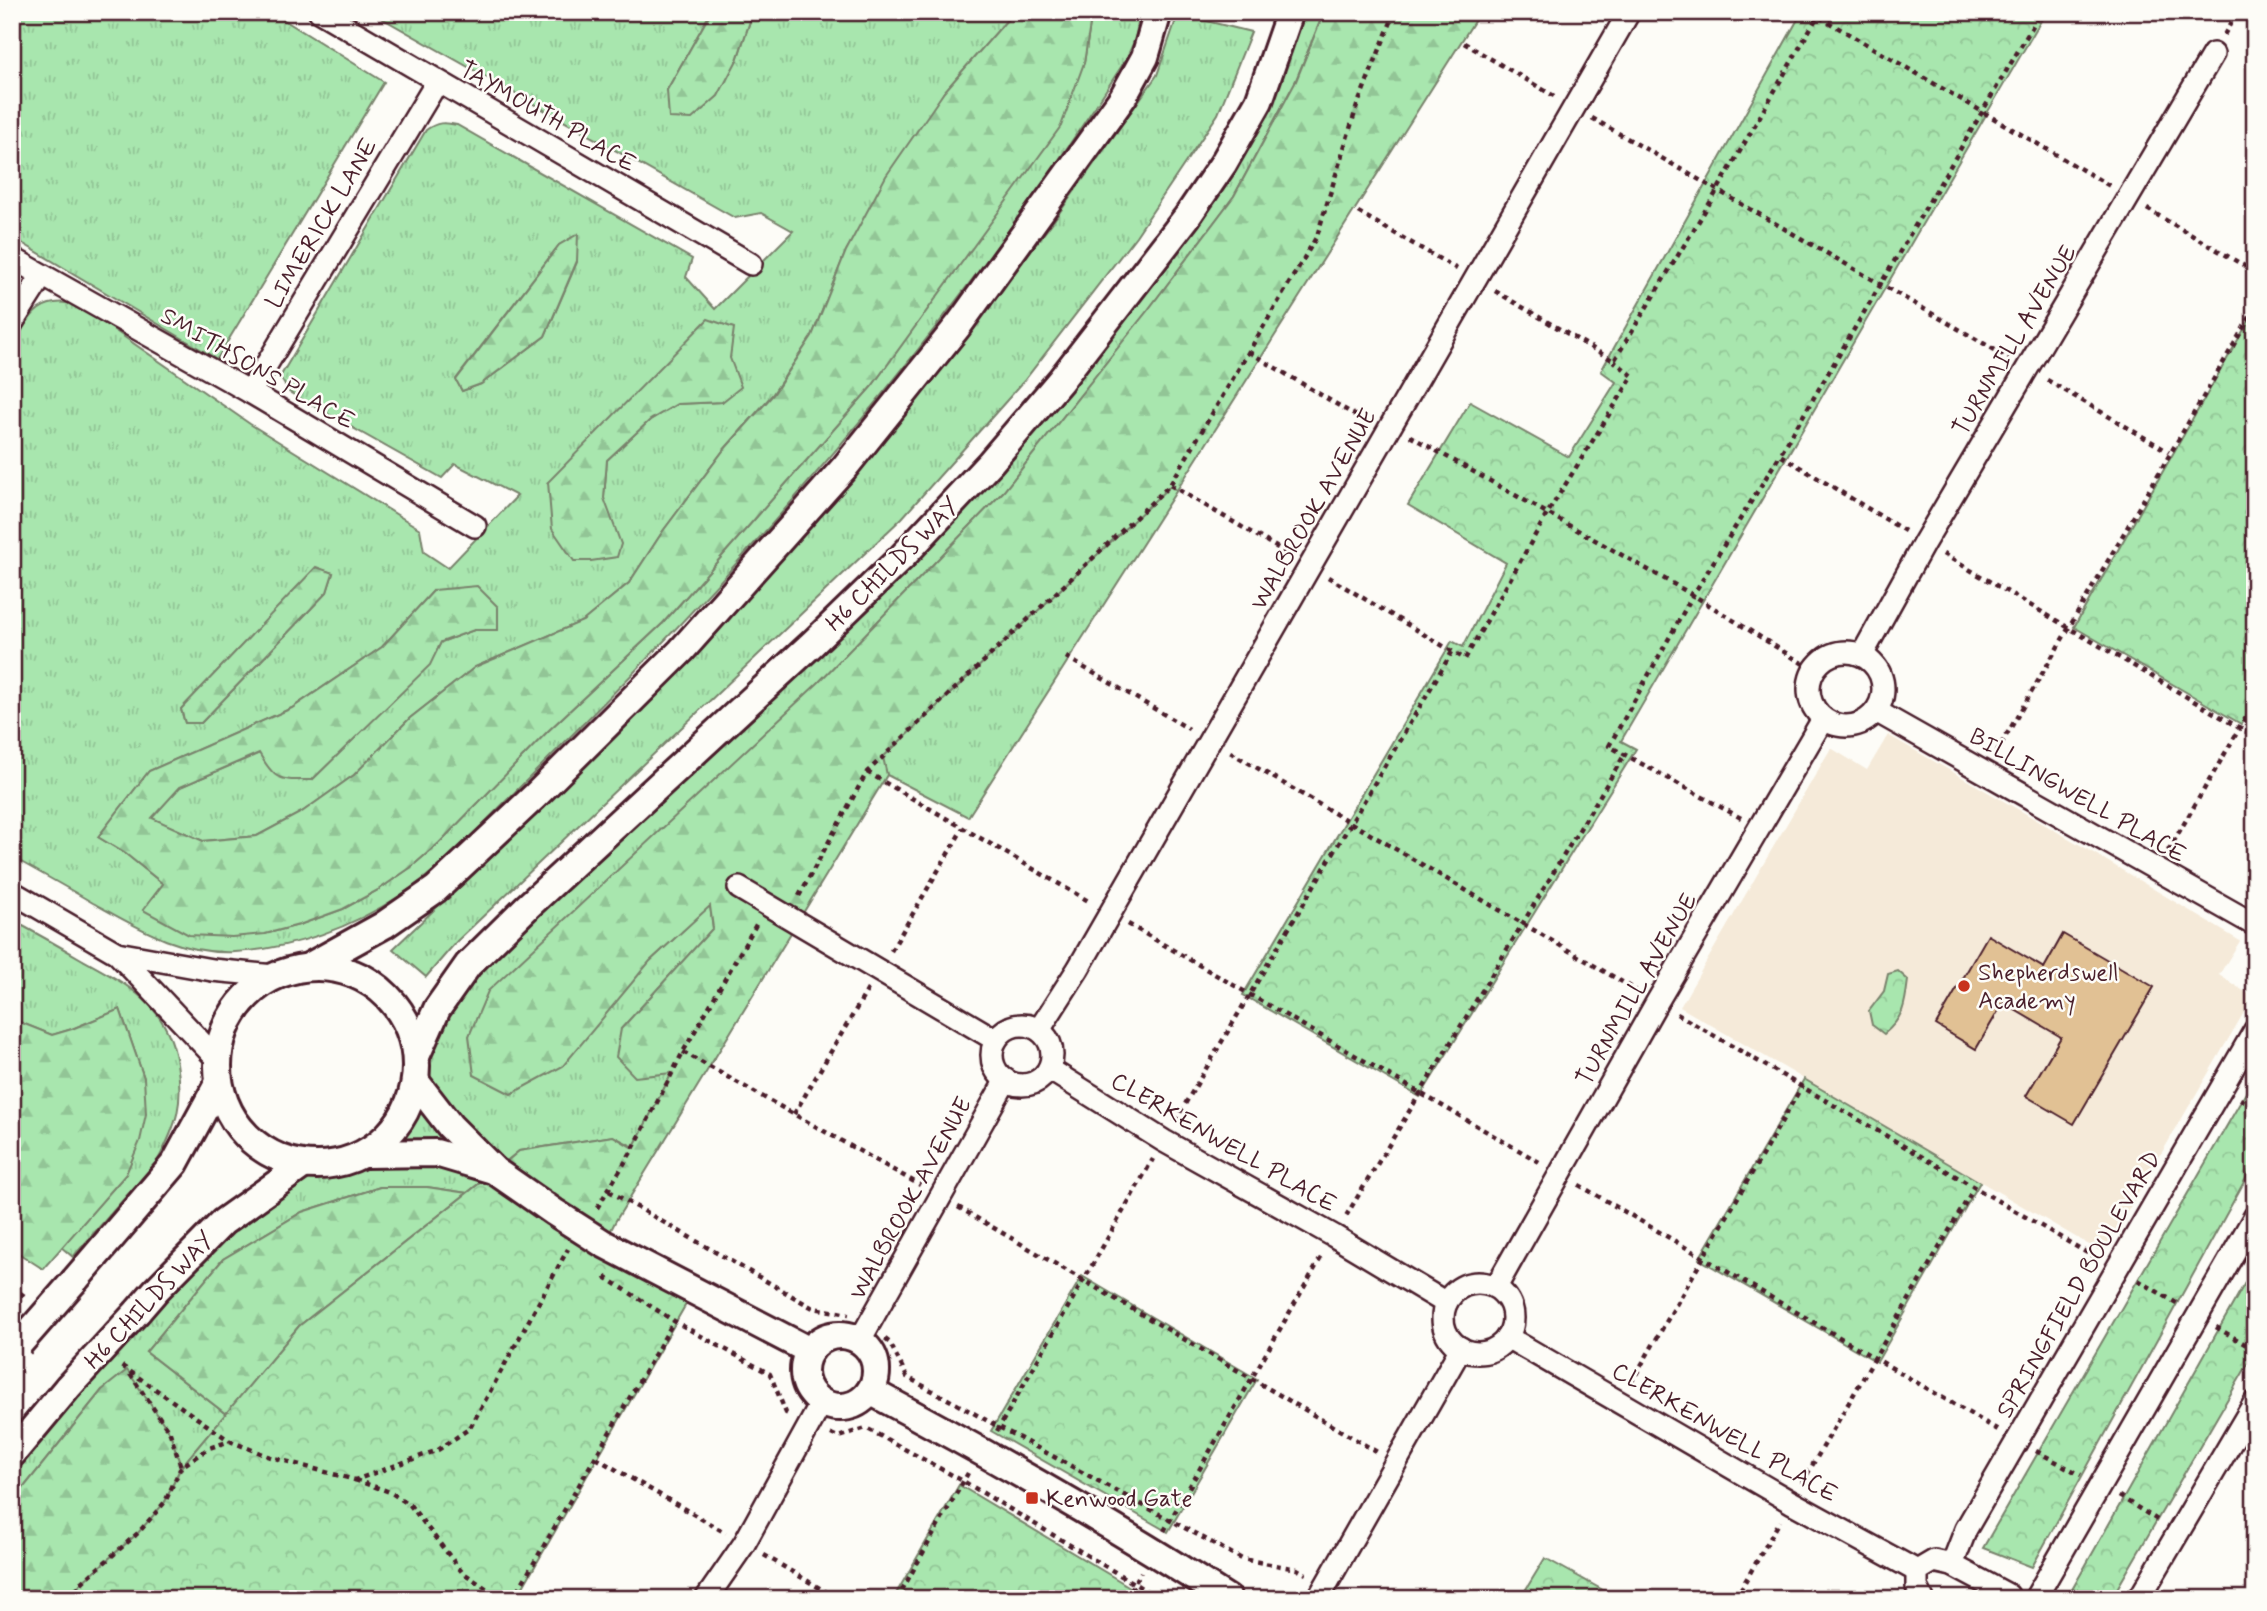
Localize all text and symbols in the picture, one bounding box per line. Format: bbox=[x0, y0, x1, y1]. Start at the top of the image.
street label: TAYMOUTH PLACE bbox=[453, 54, 641, 181]
street label: LIMERICK LANE bbox=[259, 133, 385, 315]
street label: TURNMILL AVENUE bbox=[1946, 239, 2085, 442]
street label: SMITHSONS PLACE bbox=[154, 301, 360, 438]
street label: WALBROOK AVENUE bbox=[1244, 404, 1385, 616]
street label: H6 CHILDS WAY bbox=[819, 491, 967, 639]
street label: BILLINGWELL PLACE bbox=[1963, 721, 2191, 871]
street label: TURNMILL AVENUE bbox=[1569, 888, 1705, 1092]
place label: Shepherdswell Academy bbox=[1978, 958, 2119, 1017]
marker: Shepherdswell Academy bbox=[1956, 978, 1972, 994]
street label: CLERKENWELL PLACE bbox=[1105, 1066, 1342, 1221]
street label: WALBROOK AVENUE bbox=[843, 1092, 980, 1306]
street label: SPRINGFIELD BOULEVARD bbox=[1990, 1145, 2169, 1424]
street label: H6 CHILDS WAY bbox=[78, 1226, 222, 1377]
street label: CLERKENWELL PLACE bbox=[1606, 1356, 1843, 1511]
place label: Kenwood Gate bbox=[1046, 1484, 1193, 1515]
marker: Kenwood Gate bbox=[1024, 1490, 1040, 1506]

